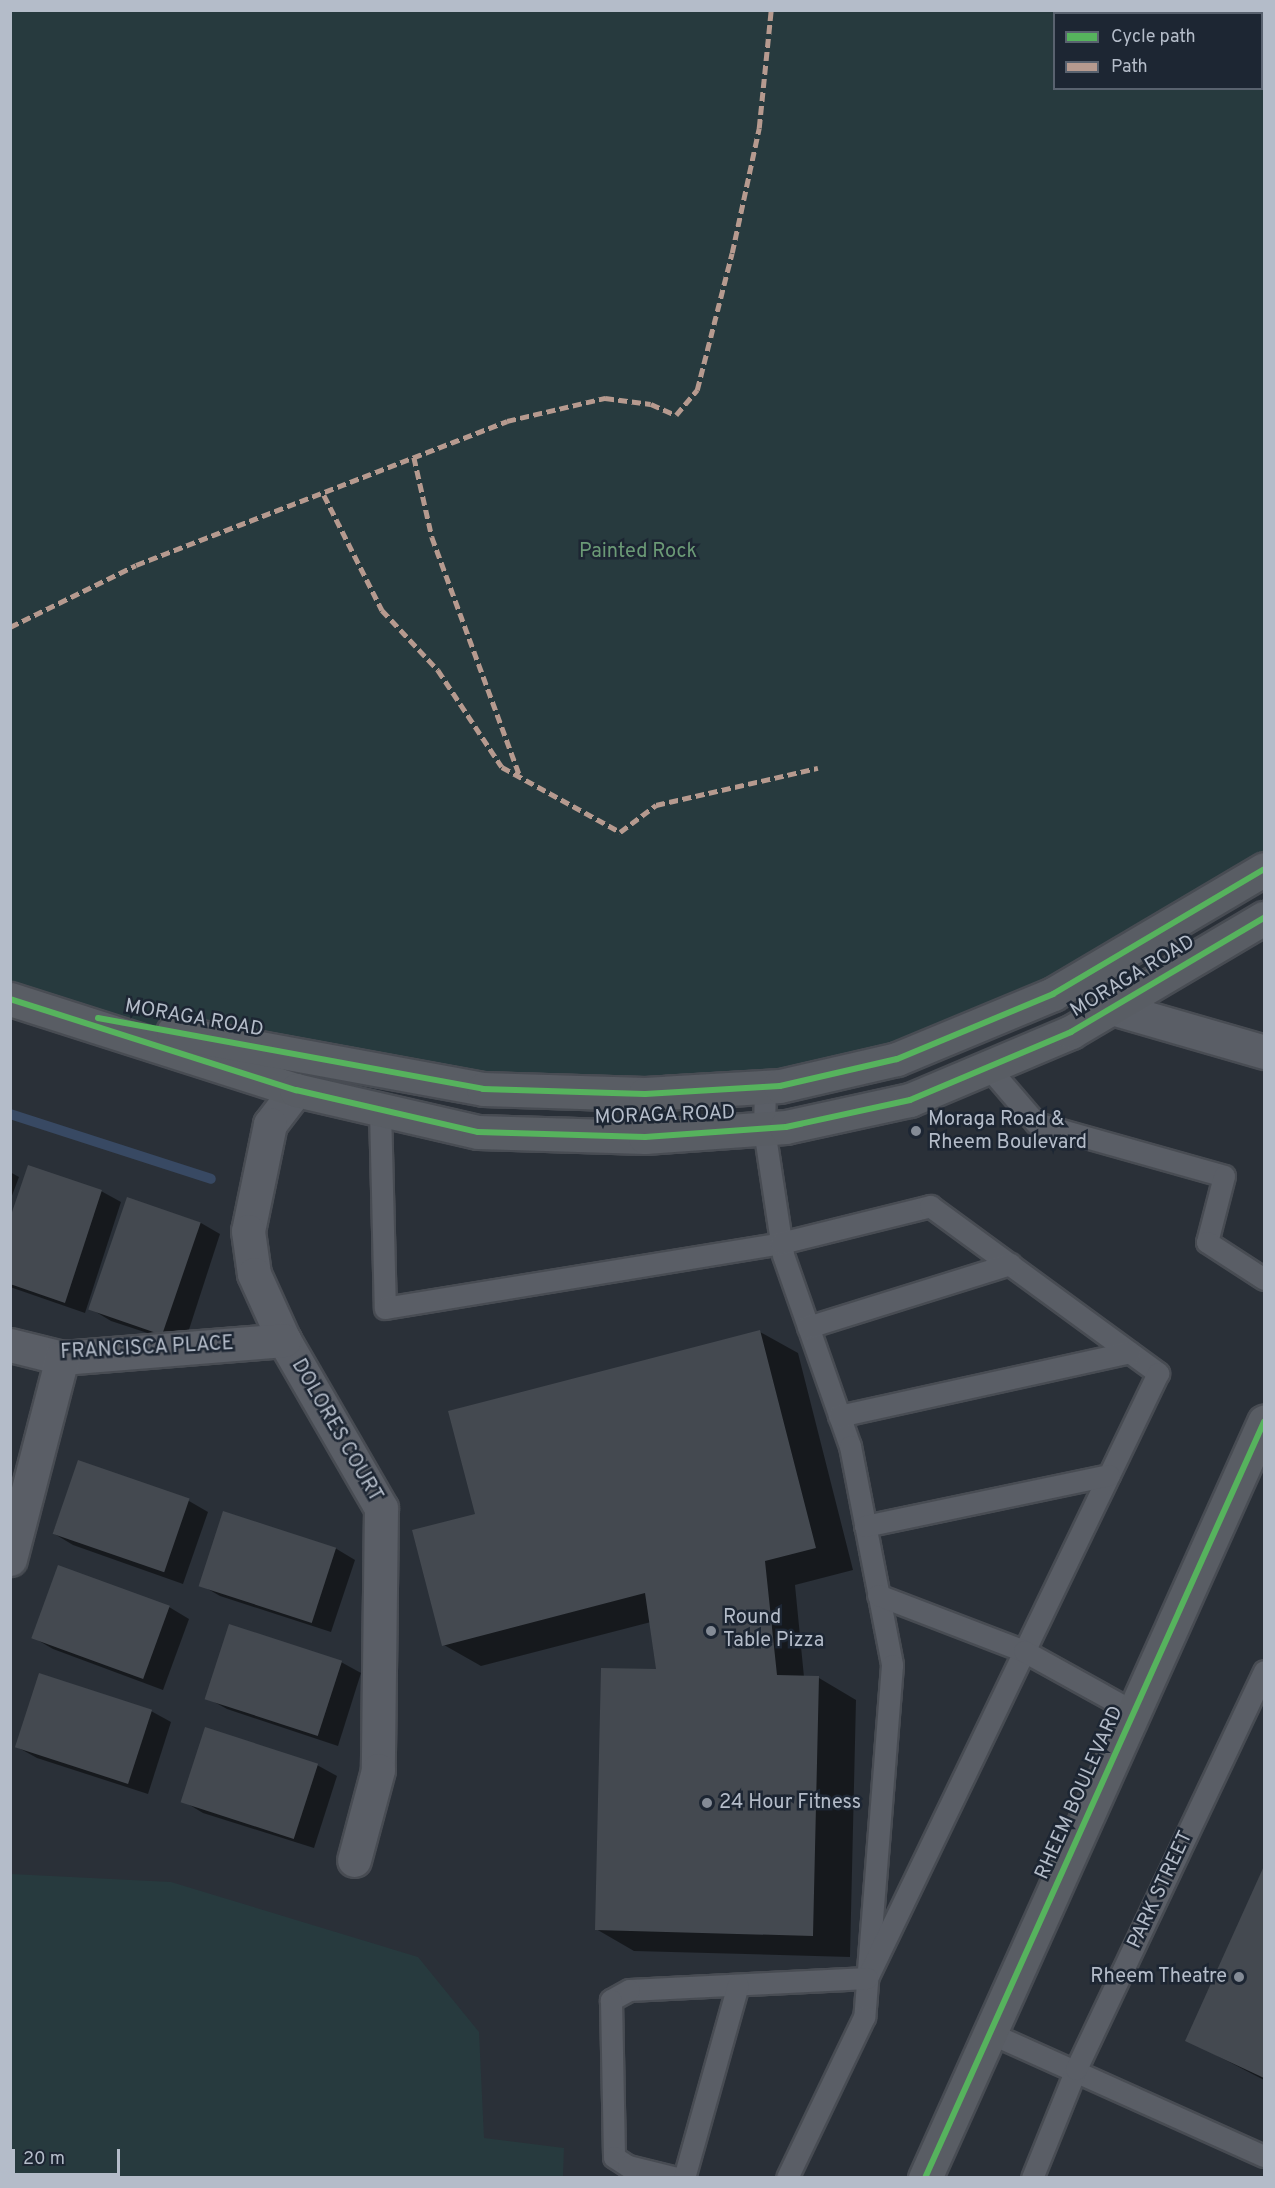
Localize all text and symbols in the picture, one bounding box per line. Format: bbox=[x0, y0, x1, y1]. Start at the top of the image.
legend bbox=[1053, 12, 1263, 90]
text: Cycle path bbox=[1111, 26, 1196, 49]
text: Path bbox=[1111, 56, 1148, 79]
park label: Painted Rock bbox=[579, 540, 697, 564]
street label: MORAGA ROAD bbox=[1066, 930, 1200, 1024]
street label: MORAGA ROAD bbox=[122, 995, 266, 1043]
street label: MORAGA ROAD bbox=[594, 1102, 736, 1130]
place label: Moraga Road & Rheem Boulevard bbox=[928, 1108, 1087, 1155]
marker: Moraga Road & Rheem Boulevard bbox=[909, 1124, 923, 1138]
street label: FRANCISCA PLACE bbox=[59, 1332, 235, 1366]
street label: DOLORES COURT bbox=[285, 1355, 387, 1507]
place label: Round Table Pizza bbox=[723, 1607, 824, 1654]
marker: Round Table Pizza bbox=[704, 1624, 718, 1638]
street label: RHEEM BOULEVARD bbox=[1031, 1703, 1129, 1883]
place label: 24 Hour Fitness bbox=[719, 1791, 861, 1815]
marker: 24 Hour Fitness bbox=[700, 1796, 714, 1810]
street label: PARK STREET bbox=[1123, 1827, 1199, 1953]
place label: Rheem Theatre bbox=[1090, 1965, 1227, 1989]
marker: Rheem Theatre bbox=[1232, 1970, 1246, 1984]
scale bar bbox=[15, 2137, 123, 2175]
text: 20 m bbox=[23, 2148, 65, 2171]

